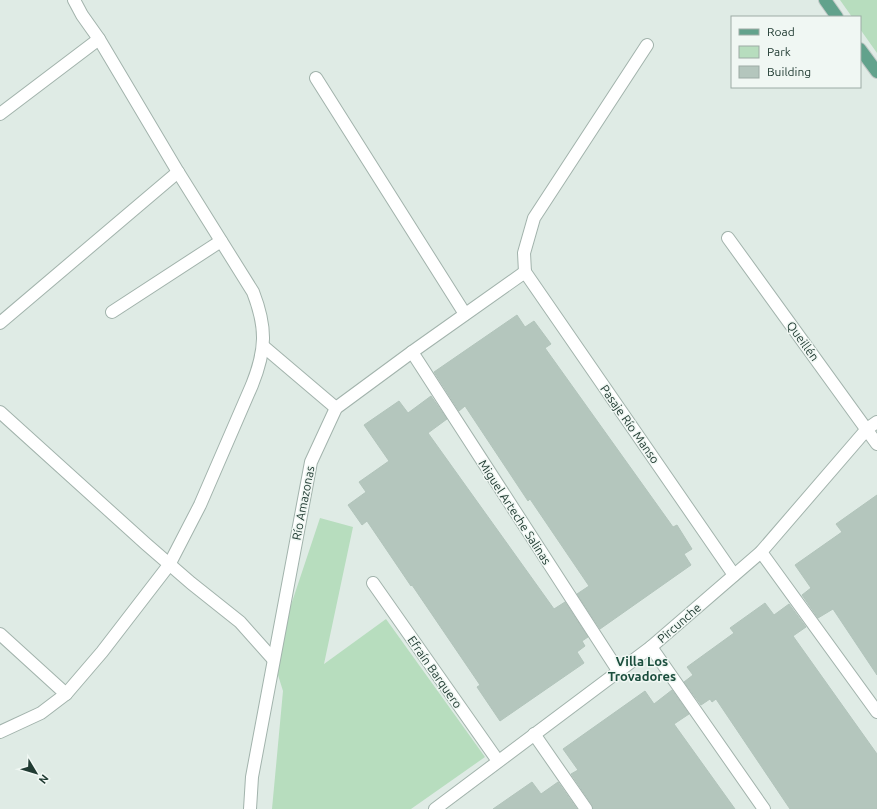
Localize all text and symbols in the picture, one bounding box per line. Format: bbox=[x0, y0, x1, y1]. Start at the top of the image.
legend bbox=[731, 16, 861, 88]
text: Road bbox=[767, 25, 795, 38]
text: Park bbox=[767, 45, 791, 58]
text: Building bbox=[767, 65, 811, 78]
street label: Queillén bbox=[784, 319, 822, 363]
street label: Pasaje Río Manso bbox=[598, 382, 662, 466]
street label: Miguel Arteche Salinas bbox=[476, 457, 554, 567]
street label: Río Amazonas bbox=[289, 465, 317, 541]
street label: Pircunche bbox=[655, 601, 703, 645]
street label: Efraín Barquero bbox=[405, 633, 465, 711]
district label: Villa Los Trovadores bbox=[608, 654, 676, 683]
north arrow bbox=[16, 753, 56, 793]
text: N bbox=[37, 772, 51, 786]

